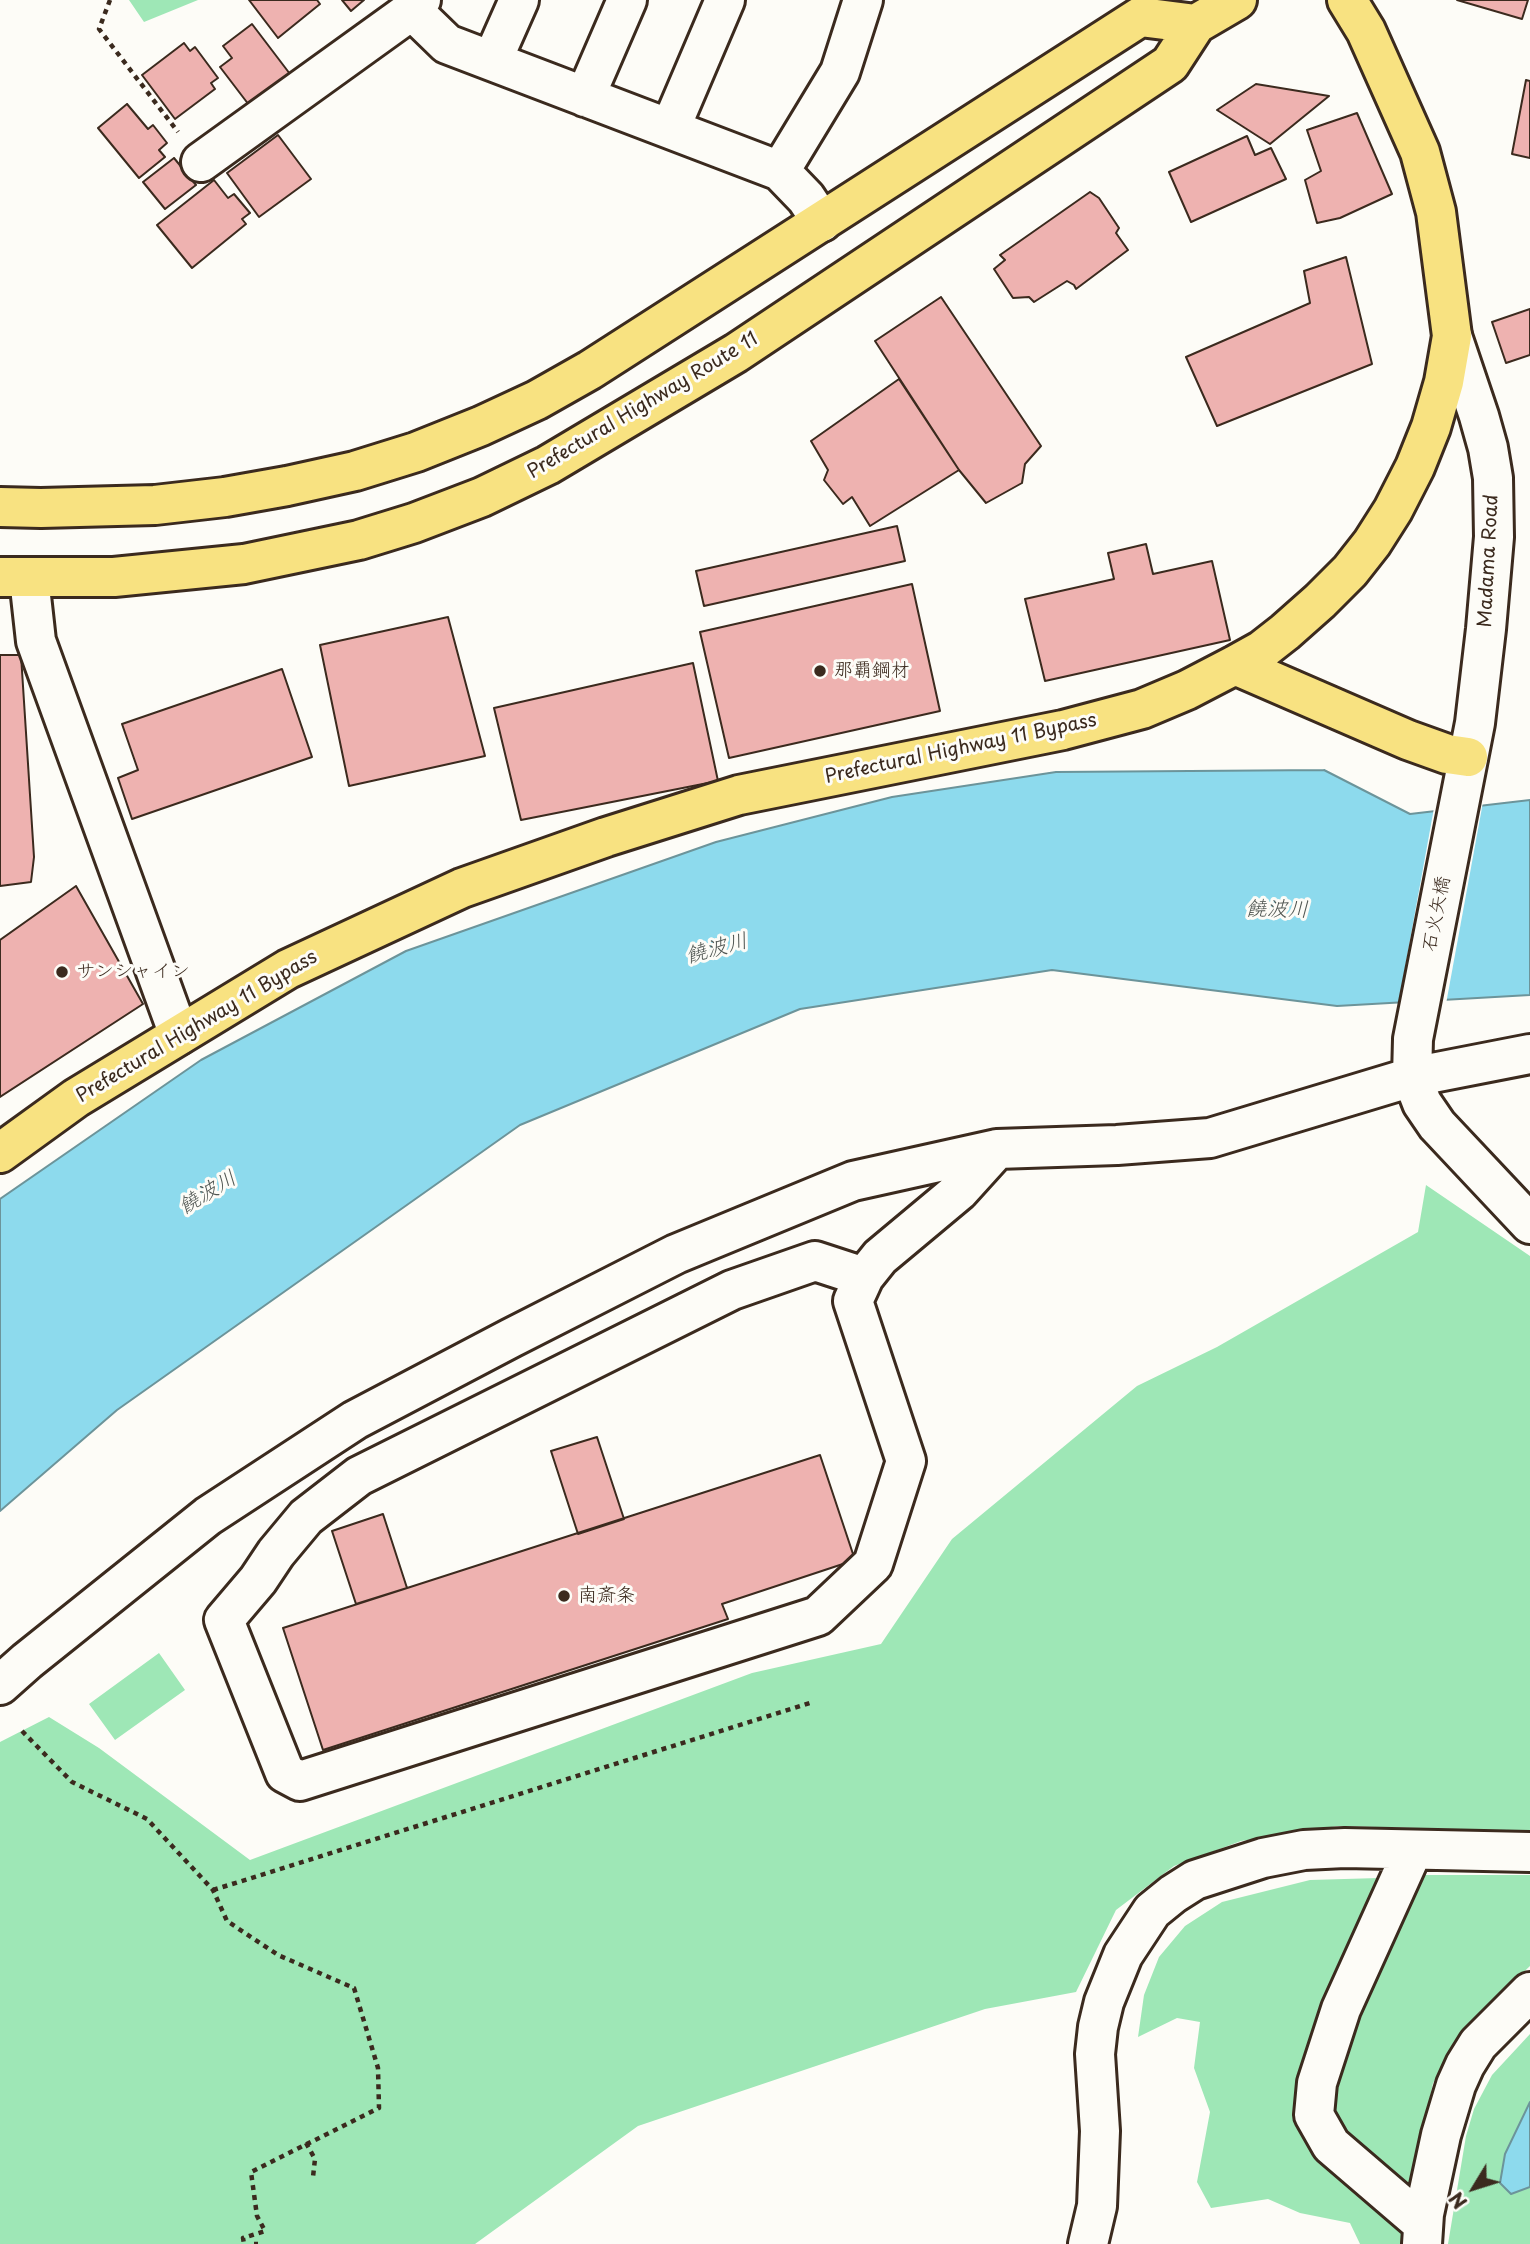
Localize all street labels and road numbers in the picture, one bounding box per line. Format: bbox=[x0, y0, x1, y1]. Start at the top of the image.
street label: Prefectural Highway Route 11 bbox=[524, 328, 762, 484]
street label: Madama Road bbox=[1474, 494, 1504, 628]
street label: Prefectural Highway 11 Bypass bbox=[823, 709, 1099, 789]
street label: 石火矢橋 bbox=[1419, 875, 1455, 953]
street label: Prefectural Highway 11 Bypass bbox=[72, 946, 322, 1108]

